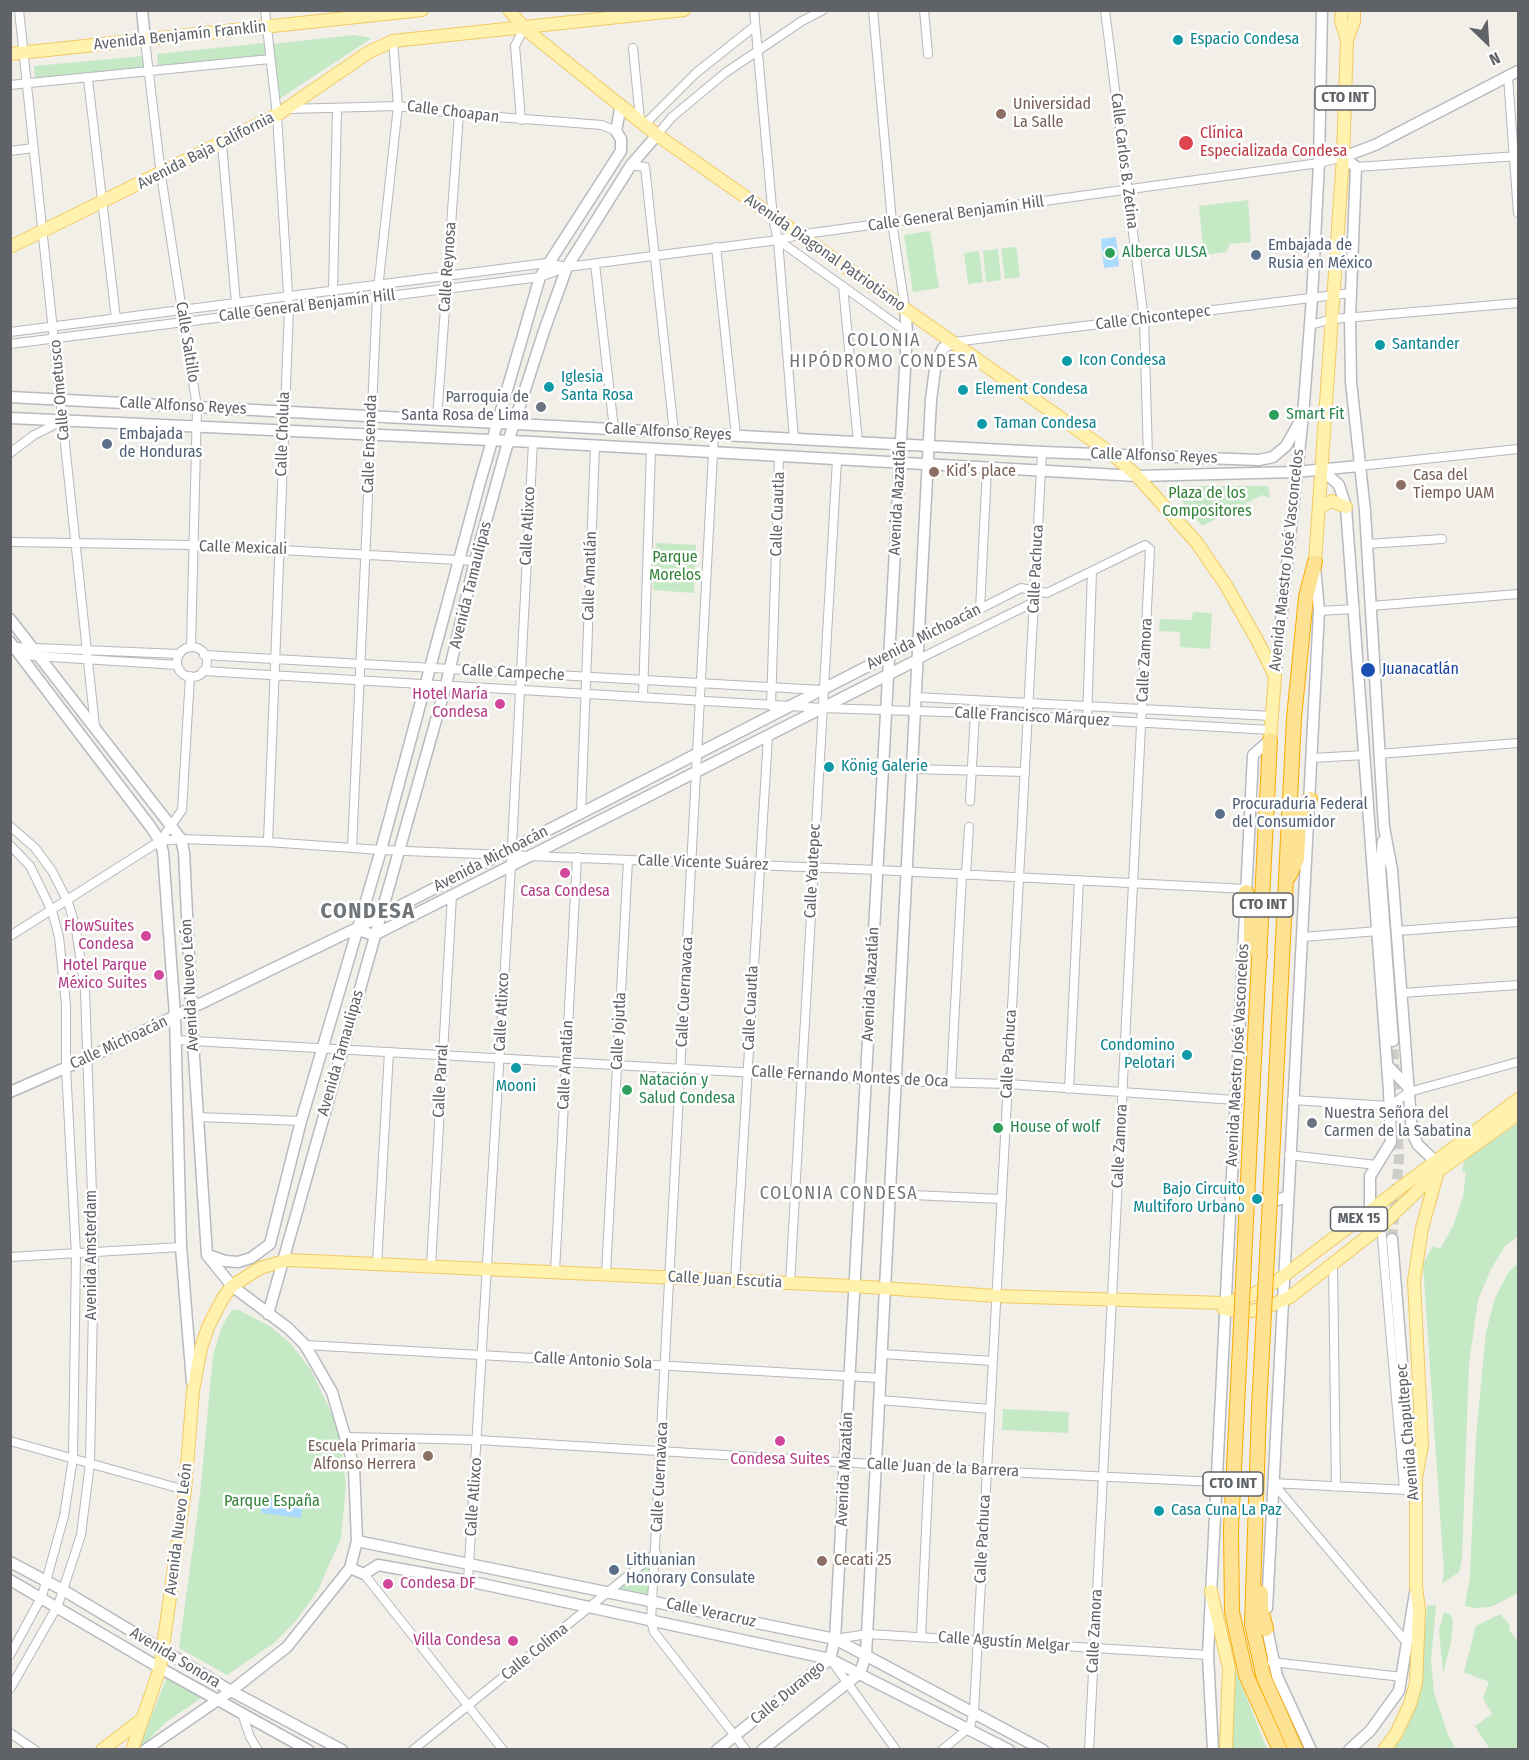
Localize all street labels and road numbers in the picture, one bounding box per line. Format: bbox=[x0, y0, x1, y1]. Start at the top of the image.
street label: Avenida Benjamín Franklin bbox=[93, 17, 267, 55]
road number: CTO INT bbox=[1315, 86, 1375, 110]
street label: Calle Carlos B. Zetina bbox=[1106, 92, 1142, 230]
street label: Calle Choapan bbox=[406, 97, 500, 127]
street label: Avenida Baja California bbox=[134, 108, 278, 194]
street label: Avenida Diagonal Patriotismo bbox=[741, 190, 909, 316]
street label: Calle General Benjamín Hill bbox=[867, 192, 1045, 236]
street label: Calle Reynosa bbox=[435, 221, 461, 313]
street label: Calle General Benjamín Hill bbox=[218, 286, 396, 326]
street label: Calle Saltillo bbox=[171, 300, 203, 384]
street label: Calle Chicontepec bbox=[1094, 301, 1212, 335]
street label: Calle Ometusco bbox=[46, 339, 74, 441]
street label: Calle Cholula bbox=[272, 391, 294, 477]
street label: Calle Alfonso Reyes bbox=[119, 393, 247, 419]
street label: Calle Ensenada bbox=[359, 394, 381, 494]
street label: Calle Alfonso Reyes bbox=[604, 419, 732, 445]
street label: Avenida Mazatlán bbox=[885, 440, 911, 556]
street label: Calle Alfonso Reyes bbox=[1090, 444, 1218, 468]
street label: Avenida Maestro José Vasconcelos bbox=[1266, 448, 1308, 672]
street label: Calle Cuautla bbox=[767, 471, 789, 557]
street label: Calle Atlixco bbox=[516, 486, 540, 566]
street label: Avenida Tamaulipas bbox=[446, 520, 496, 650]
street label: Calle Pachuca bbox=[1024, 524, 1048, 614]
street label: Calle Amatlán bbox=[579, 531, 601, 621]
street label: Calle Mexicali bbox=[198, 537, 288, 559]
street label: Avenida Michoacán bbox=[864, 600, 984, 674]
street label: Calle Zamora bbox=[1133, 617, 1157, 703]
street label: Calle Campeche bbox=[461, 661, 565, 685]
street label: Calle Francisco Márquez bbox=[954, 703, 1110, 731]
street label: Avenida Michoacán bbox=[431, 822, 551, 896]
street label: Calle Yautepec bbox=[801, 823, 825, 919]
street label: Calle Vicente Suárez bbox=[637, 851, 769, 875]
road number: CTO INT bbox=[1233, 893, 1293, 917]
street label: Avenida Nuevo León bbox=[177, 918, 203, 1052]
street label: Avenida Mazatlán bbox=[858, 926, 884, 1042]
street label: Calle Cuernavaca bbox=[673, 936, 697, 1048]
street label: Avenida Maestro José Vasconcelos bbox=[1223, 943, 1253, 1167]
street label: Calle Cuautla bbox=[739, 965, 763, 1051]
street label: Calle Atlixco bbox=[490, 972, 514, 1052]
street label: Avenida Tamaulipas bbox=[314, 988, 368, 1118]
street label: Calle Jojutla bbox=[607, 992, 631, 1070]
street label: Calle Pachuca bbox=[997, 1009, 1021, 1099]
street label: Calle Michoacán bbox=[67, 1012, 171, 1074]
street label: Calle Amatlán bbox=[554, 1020, 578, 1110]
street label: Calle Parral bbox=[429, 1044, 453, 1118]
street label: Calle Fernando Montes de Oca bbox=[751, 1062, 949, 1092]
street label: Calle Zamora bbox=[1108, 1103, 1132, 1189]
street label: Avenida Amsterdam bbox=[82, 1190, 102, 1320]
road number: MEX 15 bbox=[1330, 1207, 1388, 1231]
street label: Calle Juan Escutia bbox=[667, 1267, 783, 1293]
street label: Calle Antonio Sola bbox=[533, 1348, 653, 1374]
street label: Avenida Chapultepec bbox=[1392, 1363, 1424, 1501]
street label: Avenida Mazatlán bbox=[832, 1411, 858, 1527]
street label: Calle Cuernavaca bbox=[648, 1421, 672, 1533]
street label: Calle Juan de la Barrera bbox=[866, 1454, 1020, 1482]
street label: Calle Atlixco bbox=[462, 1457, 486, 1537]
street label: Avenida Nuevo León bbox=[161, 1462, 197, 1596]
road number: CTO INT bbox=[1203, 1472, 1263, 1496]
street label: Calle Pachuca bbox=[971, 1494, 995, 1584]
street label: Calle Zamora bbox=[1083, 1588, 1107, 1674]
street label: Calle Veracruz bbox=[664, 1594, 758, 1632]
street label: Calle Colima bbox=[498, 1619, 572, 1685]
street label: Avenida Sonora bbox=[126, 1623, 224, 1693]
street label: Calle Agustín Melgar bbox=[937, 1628, 1071, 1656]
street label: Calle Durango bbox=[747, 1657, 829, 1729]

